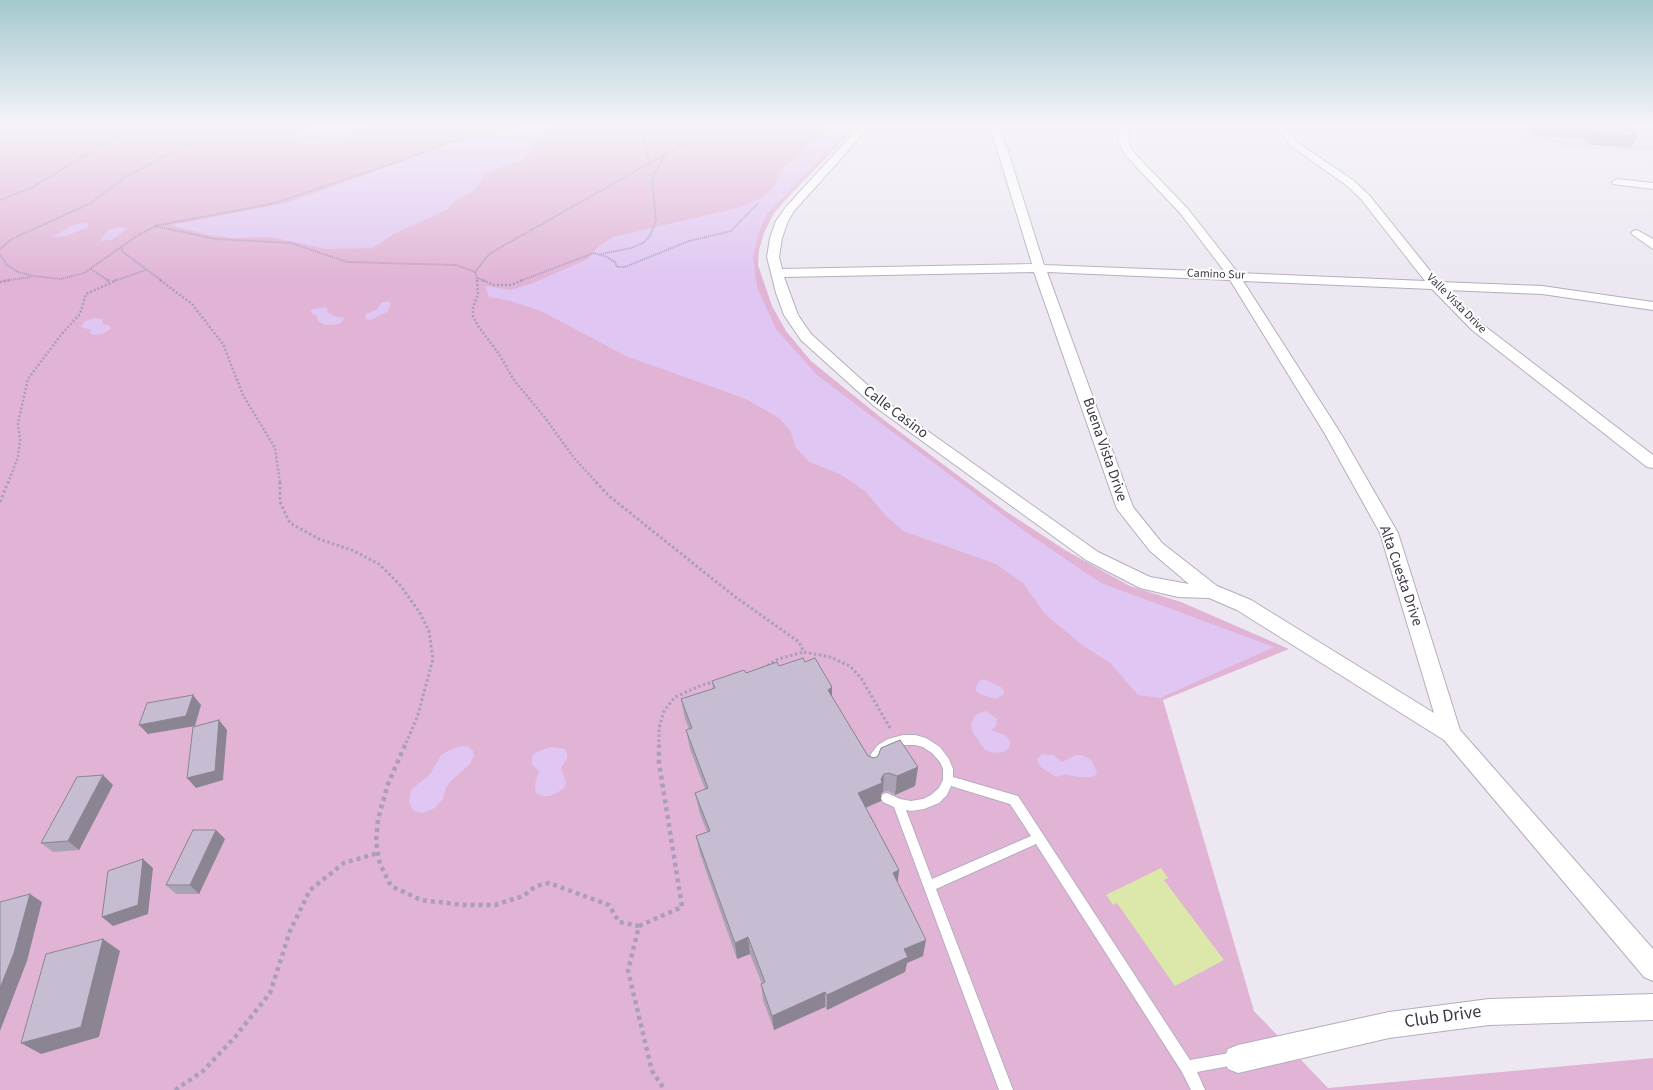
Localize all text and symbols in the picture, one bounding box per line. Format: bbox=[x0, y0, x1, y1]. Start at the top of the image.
street label: Camino Sur bbox=[1187, 267, 1245, 283]
street label: Valle Vista Drive bbox=[1423, 271, 1489, 337]
street label: Calle Casino bbox=[859, 383, 931, 443]
street label: Buena Vista Drive bbox=[1078, 396, 1130, 504]
street label: Alta Cuesta Drive bbox=[1374, 523, 1426, 629]
street label: Club Drive bbox=[1403, 1002, 1483, 1034]

